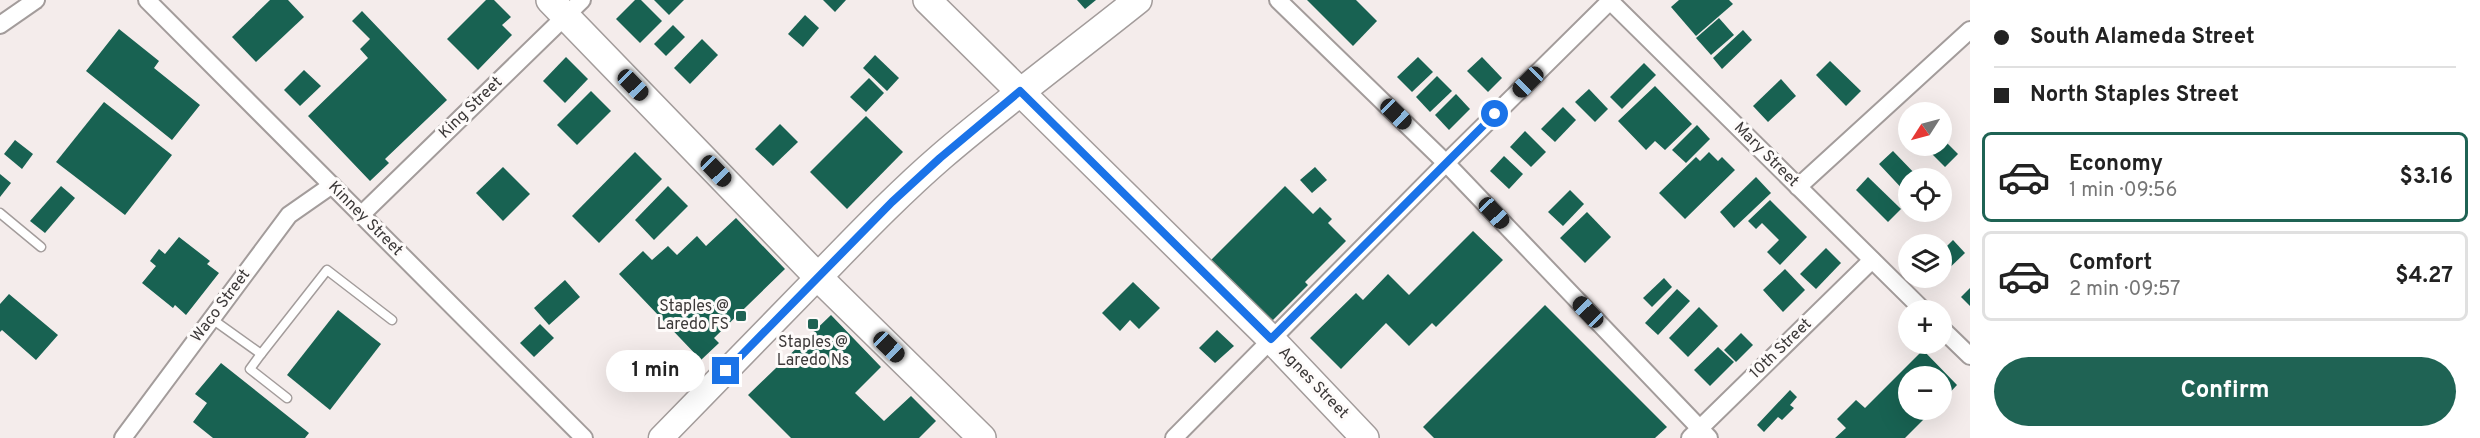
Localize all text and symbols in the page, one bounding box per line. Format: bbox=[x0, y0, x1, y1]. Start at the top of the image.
text: South Alameda Street bbox=[2030, 24, 2255, 51]
car bbox=[1509, 63, 1547, 101]
car bbox=[614, 66, 652, 104]
street label: King Street bbox=[435, 73, 507, 143]
text: North Staples Street bbox=[2030, 82, 2239, 109]
car bbox=[1377, 95, 1415, 133]
route start bbox=[1481, 100, 1508, 127]
north arrow bbox=[1898, 102, 1952, 156]
map controls bbox=[1898, 102, 1952, 420]
street label: Mary Street bbox=[1729, 118, 1803, 192]
icon: car bbox=[1997, 150, 2051, 204]
text: Economy bbox=[2069, 151, 2163, 178]
car bbox=[697, 152, 735, 190]
text: $3.16 bbox=[2399, 164, 2453, 191]
button: locate bbox=[1898, 168, 1952, 222]
street label: Kinney Street bbox=[323, 177, 407, 261]
text: 1 min · 09:56 bbox=[2069, 178, 2177, 204]
car bbox=[1475, 194, 1513, 232]
button: layers bbox=[1898, 234, 1952, 288]
icon: car bbox=[1997, 249, 2051, 303]
text: Comfort bbox=[2069, 250, 2152, 277]
text: $4.27 bbox=[2395, 263, 2453, 290]
street label: Waco Street bbox=[187, 265, 255, 347]
text: 2 min · 09:57 bbox=[2069, 277, 2181, 303]
car bbox=[1569, 293, 1607, 331]
place label: Staples @ Laredo FS bbox=[657, 297, 729, 335]
button: + bbox=[1898, 300, 1952, 354]
marker: Staples @ Laredo FS bbox=[734, 309, 748, 323]
street label: 10th Street bbox=[1746, 314, 1816, 384]
marker: Staples @ Laredo Ns bbox=[806, 317, 820, 331]
car bbox=[870, 328, 908, 366]
place label: Staples @ Laredo Ns bbox=[777, 333, 849, 371]
street label: Agnes Street bbox=[1274, 343, 1352, 423]
callout: 1 min bbox=[606, 350, 705, 392]
route end bbox=[712, 357, 739, 384]
button: Confirm bbox=[1994, 357, 2456, 426]
text: 1 min bbox=[631, 358, 680, 384]
button: − bbox=[1898, 366, 1952, 420]

